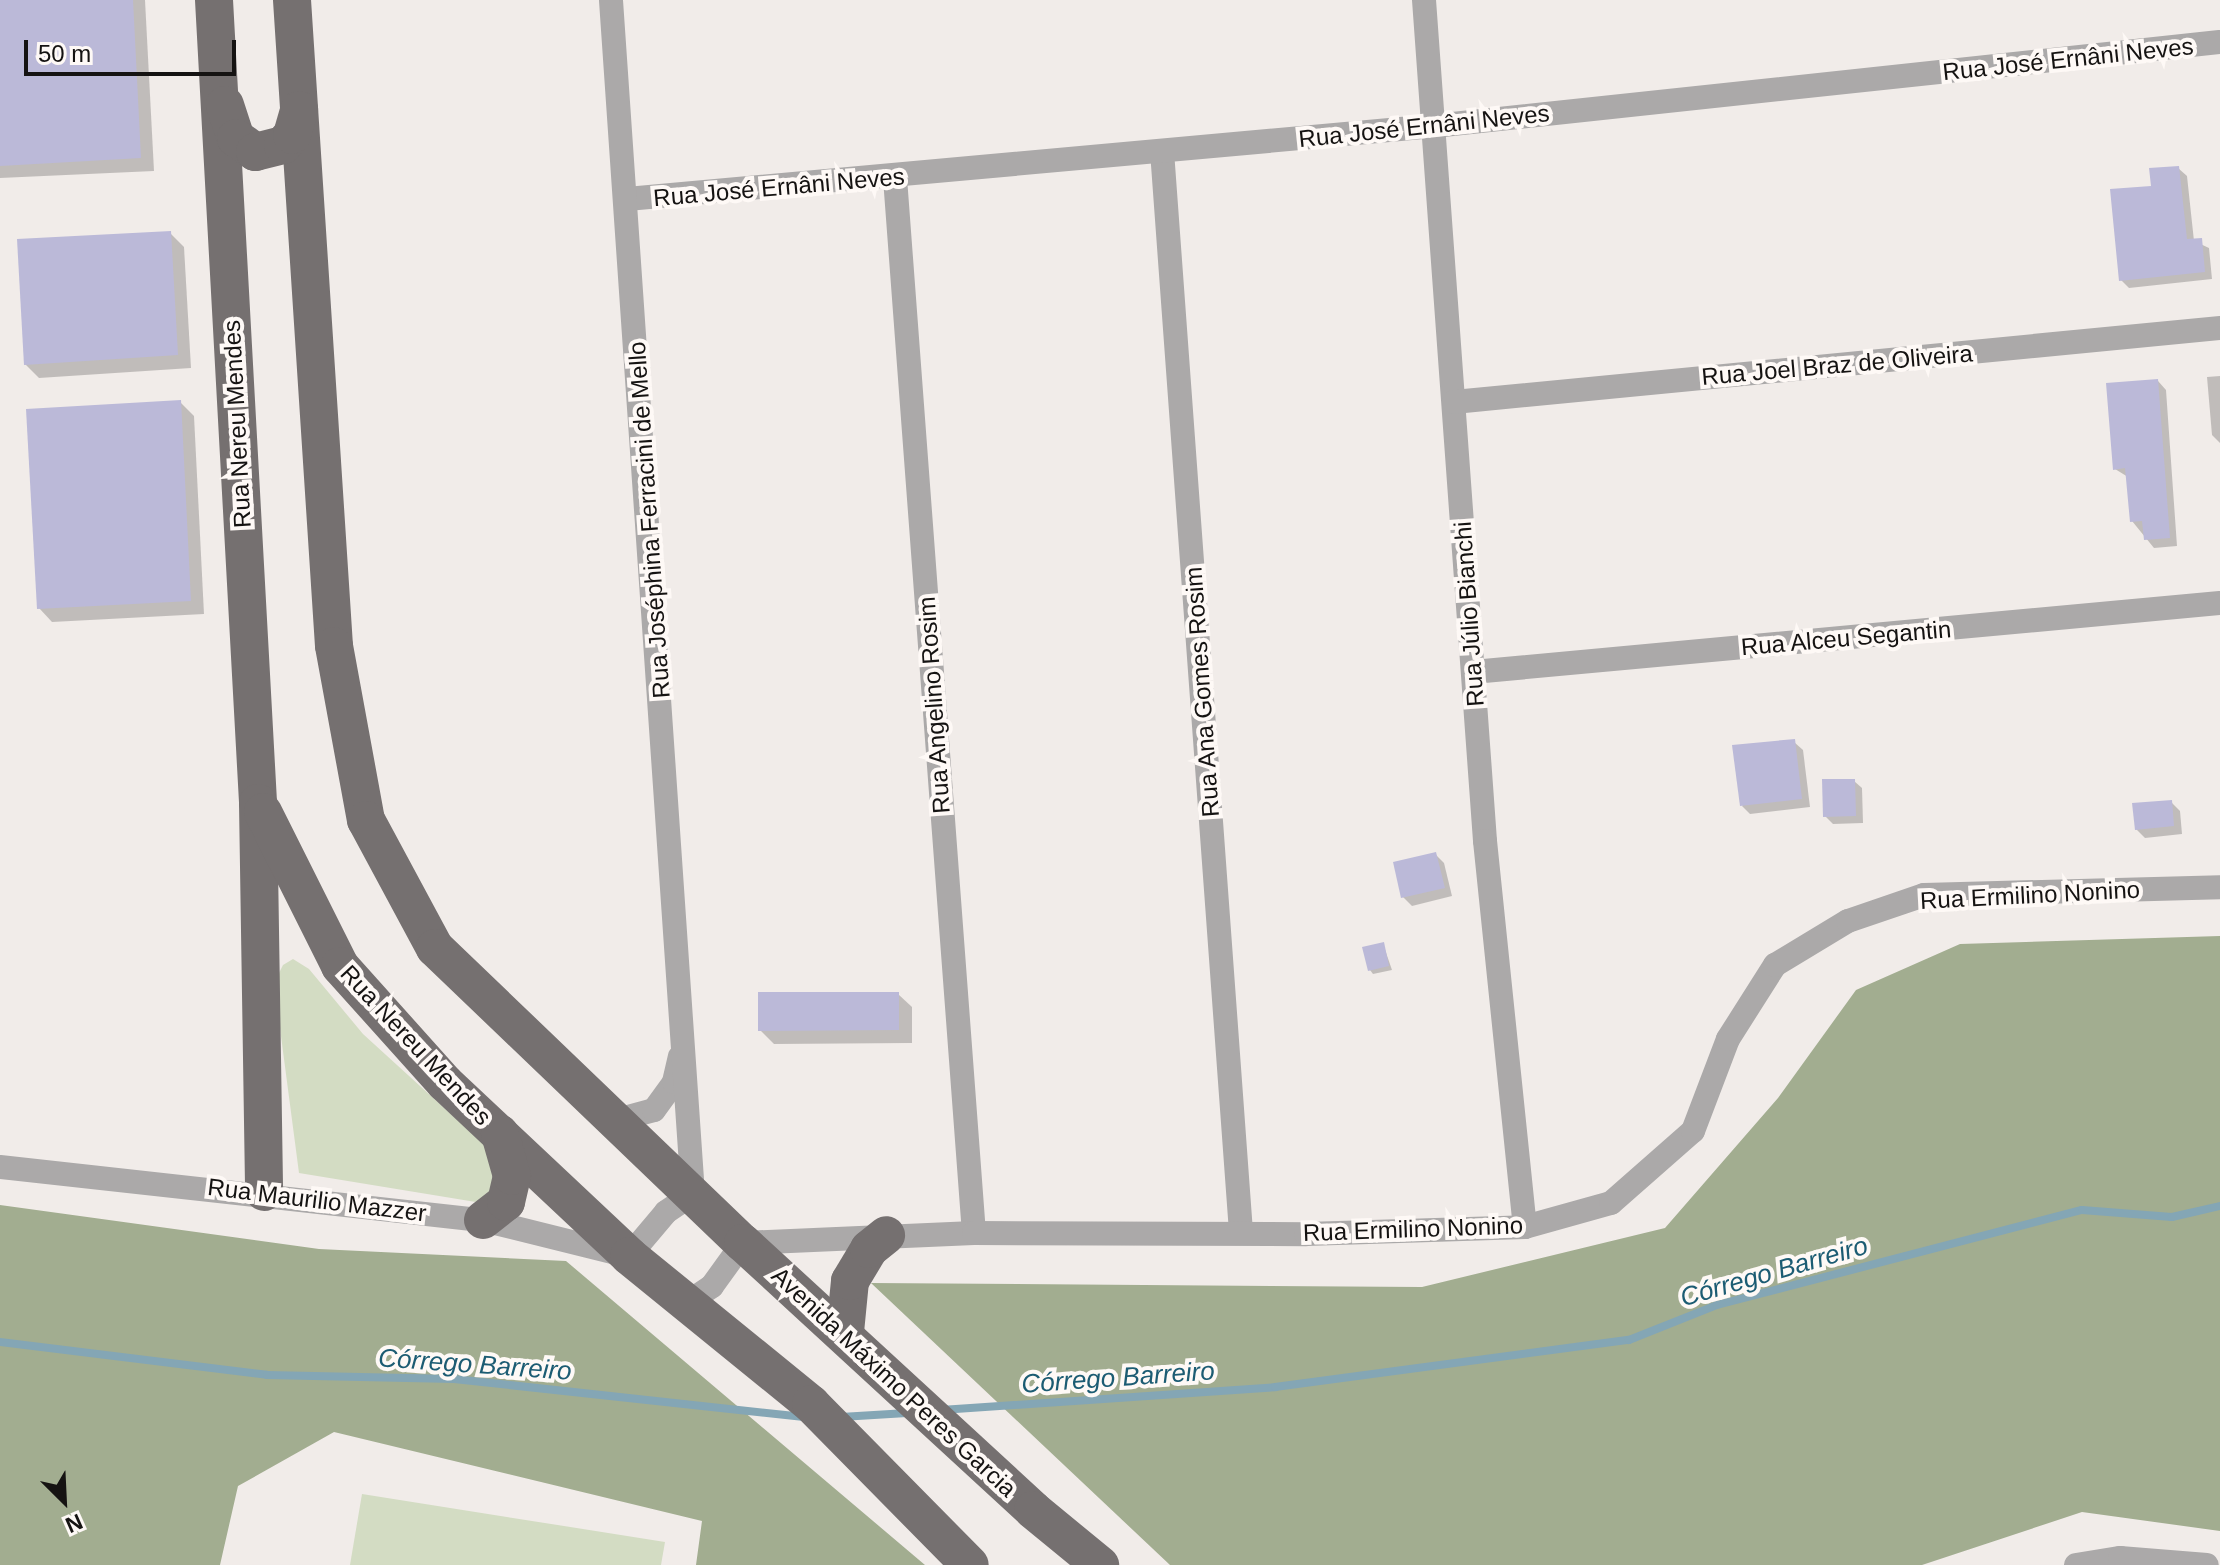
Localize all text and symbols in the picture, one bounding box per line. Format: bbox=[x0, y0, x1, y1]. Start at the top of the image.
scale bar bbox=[28, 24, 240, 74]
street label: Rua José Ernâni Neves bbox=[1941, 32, 2195, 86]
text: 50 m bbox=[38, 40, 91, 67]
street label: Rua José Ernâni Neves bbox=[1297, 99, 1551, 153]
street label: Rua José Ernâni Neves bbox=[652, 162, 906, 212]
street label: Rua Nereu Mendes bbox=[217, 319, 257, 529]
street label: Rua Joel Braz de Oliveira bbox=[1700, 339, 1974, 391]
street label: Rua Joséphina Ferracini de Mello bbox=[622, 341, 676, 699]
street label: Rua Júlio Bianchi bbox=[1448, 521, 1490, 707]
street label: Rua Ana Gomes Rosim bbox=[1179, 565, 1225, 819]
street label: Rua Angelino Rosim bbox=[912, 595, 956, 815]
street label: Rua Alceu Segantin bbox=[1739, 614, 1953, 662]
street label: Rua Ermilino Nonino bbox=[1919, 875, 2141, 915]
street label: Rua Nereu Mendes bbox=[335, 959, 497, 1131]
street label: Rua Maurilio Mazzer bbox=[206, 1172, 428, 1228]
street label: Rua Ermilino Nonino bbox=[1303, 1211, 1523, 1247]
water label: Córrego Barreiro bbox=[1677, 1230, 1871, 1314]
street label: Avenida Máximo Peres Garcia bbox=[766, 1261, 1022, 1503]
water label: Córrego Barreiro bbox=[377, 1343, 573, 1387]
water label: Córrego Barreiro bbox=[1020, 1356, 1216, 1400]
north arrow bbox=[24, 1461, 104, 1541]
text: N bbox=[62, 1509, 86, 1538]

